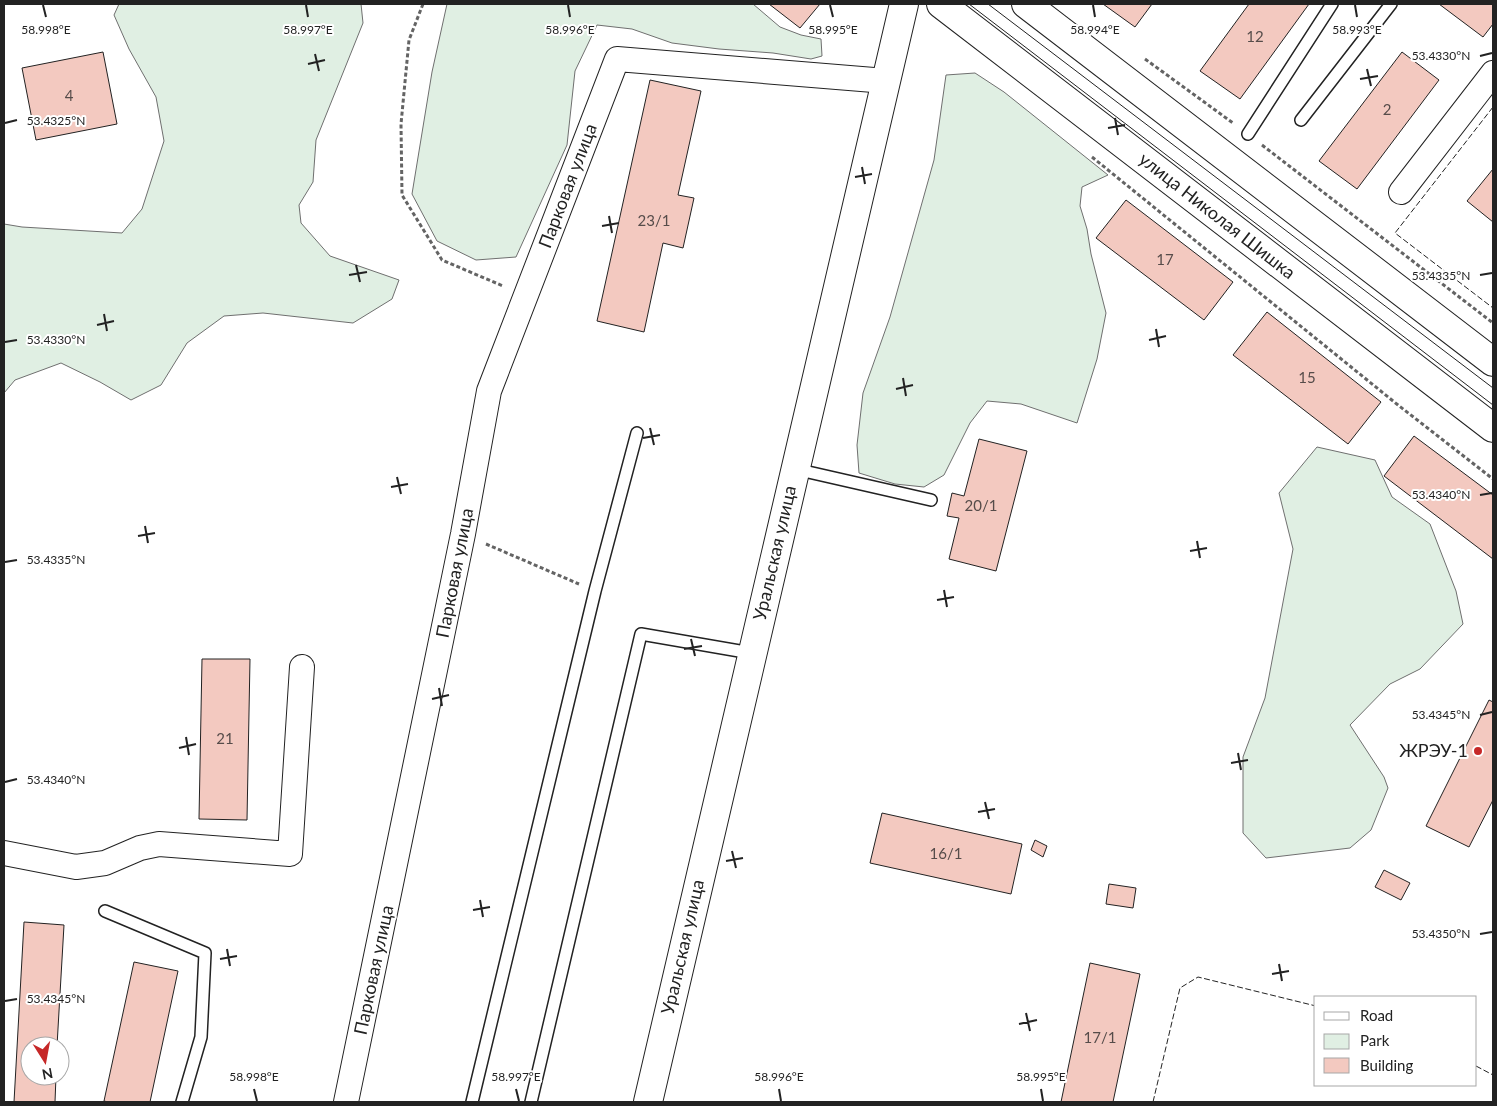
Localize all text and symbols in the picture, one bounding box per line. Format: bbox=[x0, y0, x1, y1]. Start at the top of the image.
text: 58.998°E bbox=[21, 22, 71, 37]
text: 58.997°E bbox=[283, 22, 333, 37]
text: 58.996°E bbox=[545, 22, 595, 37]
text: 58.995°E bbox=[808, 22, 858, 37]
text: 58.994°E bbox=[1070, 22, 1120, 37]
text: 58.993°E bbox=[1332, 22, 1382, 37]
house number: 12 bbox=[1246, 27, 1264, 45]
text: 53.4330°N bbox=[1412, 48, 1470, 63]
house number: 4 bbox=[65, 86, 74, 104]
house number: 2 bbox=[1383, 100, 1391, 118]
text: 53.4325°N bbox=[27, 113, 85, 128]
street label: Парковая улица bbox=[533, 120, 601, 251]
street label: улица Николая Шишка bbox=[1135, 147, 1300, 283]
house number: 23/1 bbox=[638, 211, 670, 229]
house number: 17 bbox=[1156, 250, 1174, 268]
text: 53.4335°N bbox=[1412, 268, 1470, 283]
text: 53.4330°N bbox=[27, 332, 85, 347]
house number: 15 bbox=[1298, 368, 1316, 386]
street label: Уральская улица bbox=[748, 483, 800, 622]
text: 53.4340°N bbox=[1412, 487, 1470, 502]
house number: 20/1 bbox=[965, 496, 997, 514]
street label: Парковая улица bbox=[431, 506, 477, 640]
text: 53.4335°N bbox=[27, 552, 85, 567]
text: 53.4345°N bbox=[1412, 707, 1470, 722]
house number: 21 bbox=[216, 729, 234, 747]
place label: ЖРЭУ-1 bbox=[1399, 739, 1468, 761]
marker: ЖРЭУ-1 bbox=[1472, 745, 1484, 757]
text: 53.4340°N bbox=[27, 772, 85, 787]
house number: 16/1 bbox=[930, 844, 962, 862]
street label: Уральская улица bbox=[656, 877, 708, 1016]
street label: Парковая улица bbox=[349, 903, 397, 1036]
text: 53.4350°N bbox=[1412, 926, 1470, 941]
text: 53.4345°N bbox=[27, 991, 85, 1006]
legend bbox=[1314, 996, 1477, 1086]
text: Road bbox=[1360, 1006, 1393, 1024]
house number: 17/1 bbox=[1084, 1028, 1116, 1046]
text: Park bbox=[1360, 1031, 1390, 1049]
north arrow bbox=[20, 1036, 70, 1086]
text: Building bbox=[1360, 1056, 1413, 1074]
text: N bbox=[41, 1065, 54, 1084]
text: 58.998°E bbox=[229, 1069, 279, 1084]
text: 58.997°E bbox=[491, 1069, 541, 1084]
text: 58.996°E bbox=[754, 1069, 804, 1084]
text: 58.995°E bbox=[1016, 1069, 1066, 1084]

